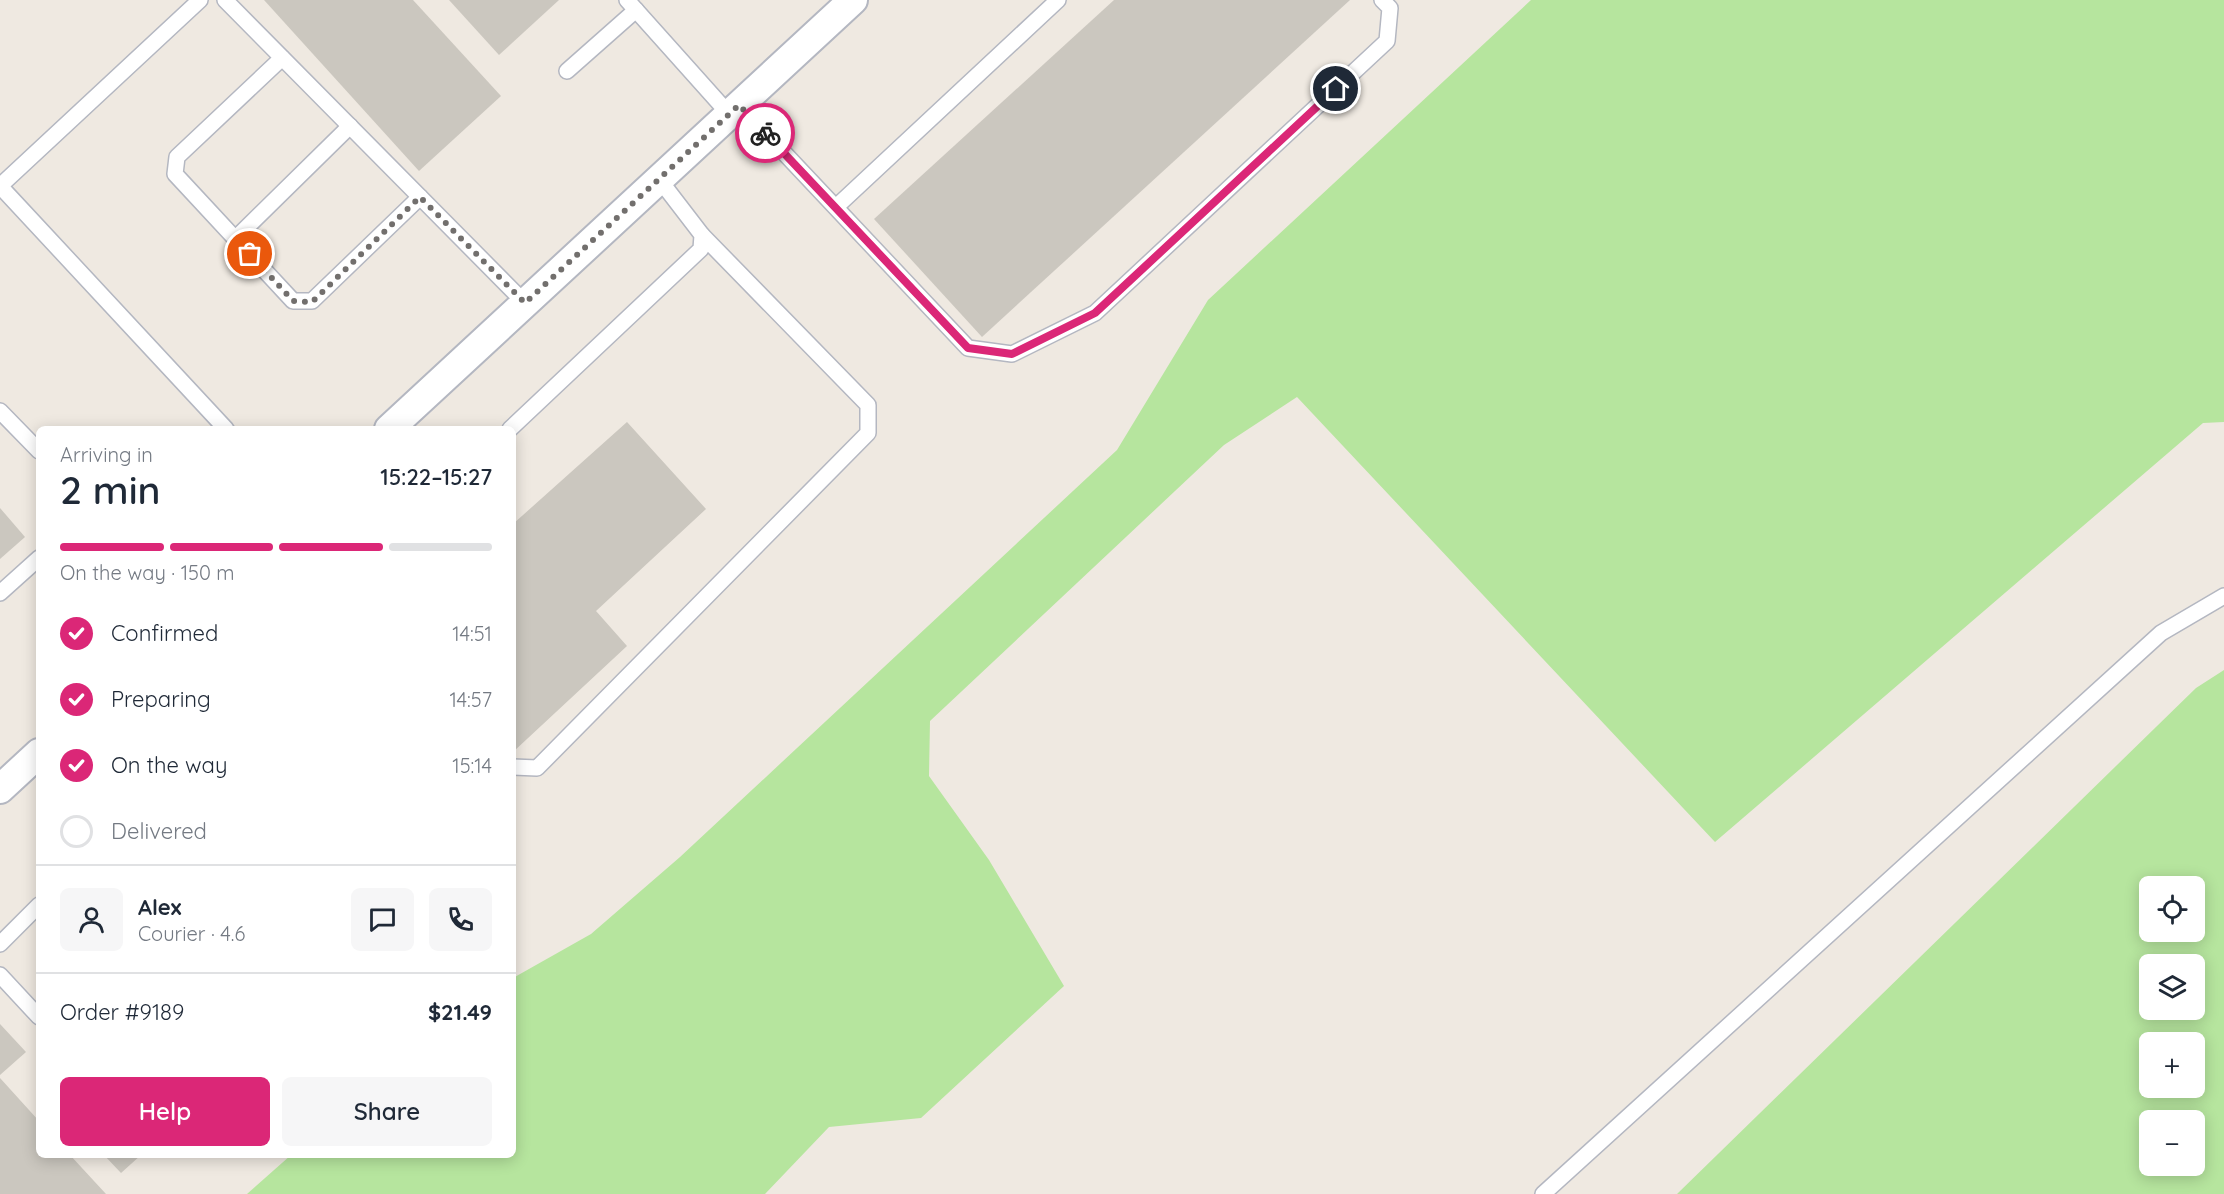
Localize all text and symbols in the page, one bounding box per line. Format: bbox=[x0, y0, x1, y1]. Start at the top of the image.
pin bbox=[1310, 63, 1361, 114]
icon: home bbox=[1319, 72, 1352, 105]
courier bbox=[735, 103, 795, 163]
icon: bike bbox=[749, 117, 782, 150]
pin bbox=[224, 228, 275, 279]
icon: bag bbox=[233, 237, 266, 270]
text: Arriving in bbox=[60, 442, 153, 467]
text: 15:22–15:27 bbox=[380, 463, 492, 491]
text: 2 min bbox=[60, 465, 161, 514]
text: On the way · 150 m bbox=[60, 560, 235, 585]
icon: check bbox=[60, 617, 93, 650]
text: Confirmed bbox=[111, 619, 218, 647]
text: 14:51 bbox=[452, 621, 492, 646]
icon: check bbox=[60, 683, 93, 716]
text: Preparing bbox=[111, 685, 211, 713]
text: 14:57 bbox=[449, 687, 492, 712]
icon: check bbox=[60, 749, 93, 782]
text: On the way bbox=[111, 751, 227, 779]
text: 15:14 bbox=[452, 753, 492, 778]
text: Delivered bbox=[111, 817, 207, 845]
map controls bbox=[2139, 876, 2205, 1176]
button: locate bbox=[2139, 876, 2205, 942]
button: person bbox=[60, 888, 123, 951]
button: chat bbox=[351, 888, 414, 951]
button: phone bbox=[429, 888, 492, 951]
text: Alex bbox=[138, 893, 181, 921]
text: Courier · 4.6 bbox=[138, 921, 245, 946]
button: layers bbox=[2139, 954, 2205, 1020]
text: Order #9189 bbox=[60, 998, 184, 1026]
text: $21.49 bbox=[428, 998, 492, 1026]
button: + bbox=[2139, 1032, 2205, 1098]
button: Help bbox=[60, 1077, 270, 1146]
button: Share bbox=[282, 1077, 492, 1146]
button: − bbox=[2139, 1110, 2205, 1176]

